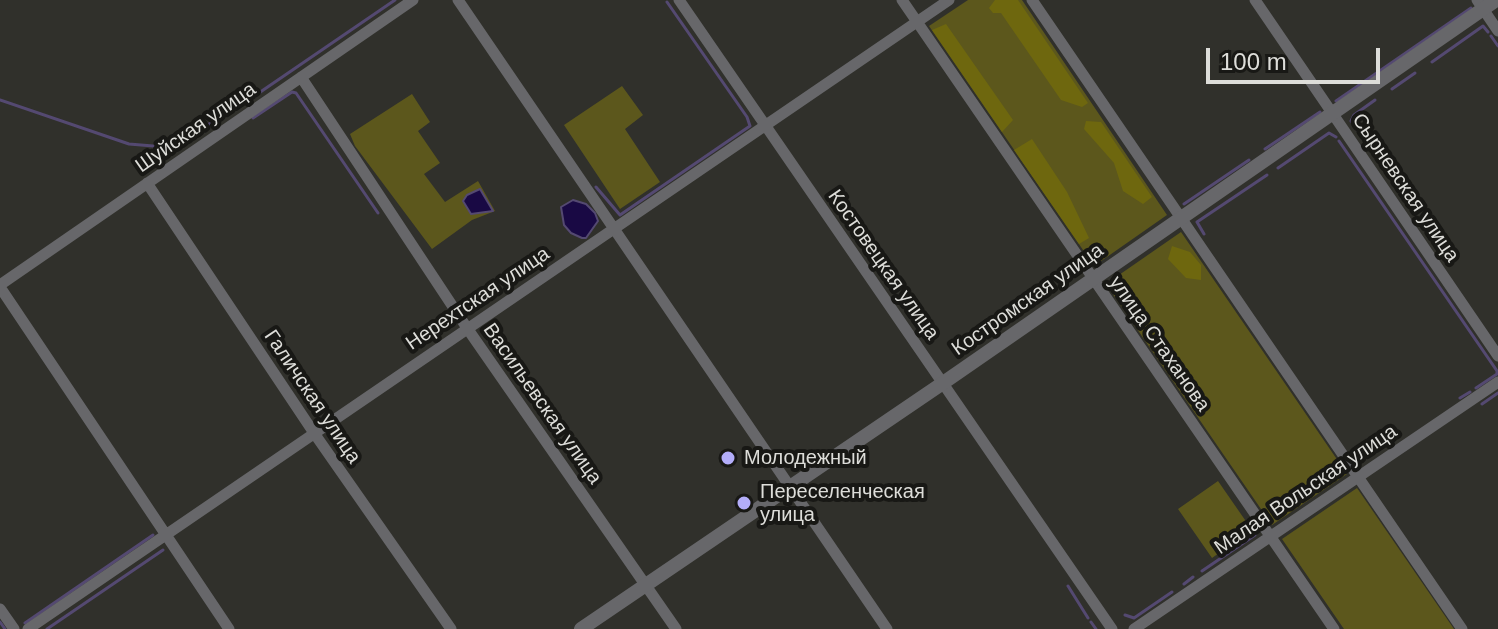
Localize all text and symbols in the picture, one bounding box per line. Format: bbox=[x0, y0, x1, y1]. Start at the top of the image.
scale bar bbox=[1210, 32, 1384, 82]
text: 100 m bbox=[1220, 48, 1287, 75]
street label: Шуйская улица bbox=[131, 78, 261, 178]
street label: Сырневская улица bbox=[1346, 109, 1464, 267]
street label: Костовецкая улица bbox=[822, 185, 944, 345]
street label: Костромская улица bbox=[948, 239, 1108, 361]
street label: Нерехтская улица bbox=[402, 242, 554, 356]
street label: улица Стаханова bbox=[1103, 272, 1215, 416]
street label: Васильевская улица bbox=[477, 319, 607, 489]
street label: Галичская улица bbox=[258, 326, 366, 468]
street label: Малая Вольская улица bbox=[1210, 420, 1402, 560]
place label: Молодежный bbox=[744, 446, 867, 470]
marker: Молодежный bbox=[719, 449, 737, 467]
place label: Переселенческая улица bbox=[760, 480, 925, 527]
marker: Переселенческая улица bbox=[735, 494, 753, 512]

